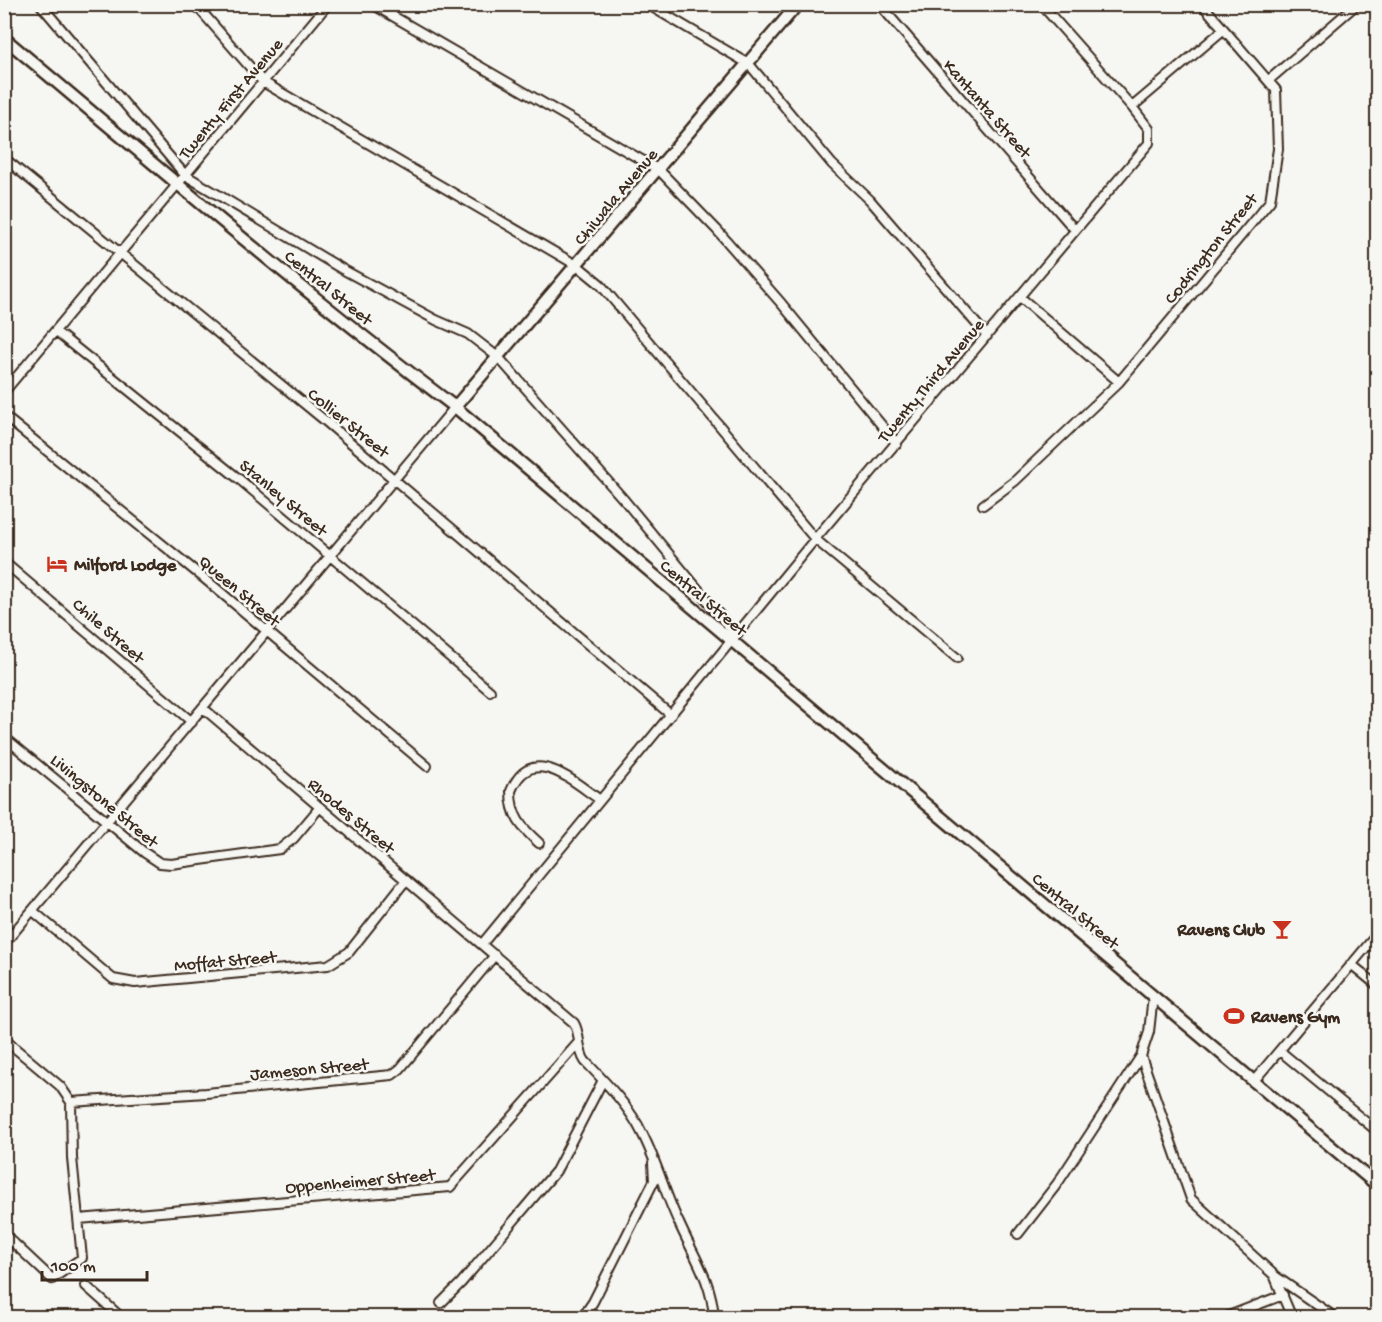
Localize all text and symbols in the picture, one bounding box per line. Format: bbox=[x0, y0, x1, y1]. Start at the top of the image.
street label: Twenty First Avenue bbox=[175, 34, 289, 165]
street label: Kantanta Street bbox=[938, 56, 1036, 165]
street label: Chiwala Avenue bbox=[570, 144, 664, 250]
street label: Codrington Street bbox=[1161, 189, 1264, 309]
street label: Central Street bbox=[279, 247, 377, 332]
street label: Twenty Third Avenue bbox=[873, 315, 990, 448]
street label: Collier Street bbox=[302, 385, 394, 464]
street label: Stanley Street bbox=[234, 456, 332, 543]
hotel icon: Milford Lodge bbox=[45, 552, 69, 576]
street label: Queen Street bbox=[193, 552, 285, 633]
place label: Milford Lodge bbox=[74, 556, 177, 577]
street label: Central Street bbox=[654, 556, 752, 643]
street label: Chile Street bbox=[67, 595, 149, 670]
street label: Livingstone Street bbox=[45, 751, 163, 854]
street label: Rhodes Street bbox=[303, 774, 399, 860]
street label: Central Street bbox=[1026, 869, 1124, 956]
bar icon: Ravens Club bbox=[1270, 917, 1294, 941]
place label: Ravens Club bbox=[1176, 921, 1265, 942]
street label: Moffat Street bbox=[173, 947, 279, 977]
sports icon: Ravens Gym bbox=[1222, 1004, 1246, 1028]
place label: Ravens Gym bbox=[1250, 1008, 1340, 1029]
street label: Jameson Street bbox=[249, 1055, 371, 1086]
street label: Oppenheimer Street bbox=[285, 1165, 437, 1199]
scale bar bbox=[42, 1244, 147, 1282]
text: 100 m bbox=[50, 1257, 96, 1278]

